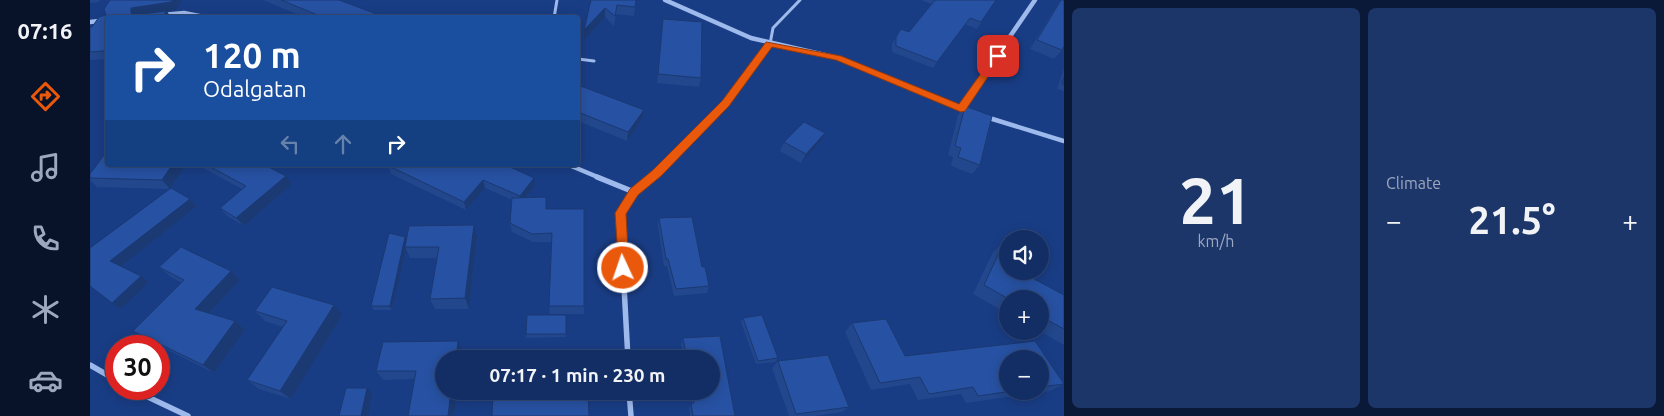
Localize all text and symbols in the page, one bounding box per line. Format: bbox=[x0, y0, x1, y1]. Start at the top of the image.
text: 07:16 bbox=[17, 18, 73, 43]
icon: right bbox=[120, 35, 185, 100]
text: 120 m bbox=[203, 35, 301, 75]
pin bbox=[977, 35, 1019, 77]
icon: arrive bbox=[984, 42, 1012, 70]
text: Odalgatan bbox=[203, 76, 306, 101]
icon: directions bbox=[28, 79, 63, 114]
icon: left bbox=[276, 130, 304, 158]
icon: ahead bbox=[329, 130, 357, 158]
icon: right bbox=[382, 130, 410, 158]
icon: music bbox=[28, 150, 63, 185]
text: 21 bbox=[1179, 163, 1253, 236]
text: Climate bbox=[1386, 174, 1441, 192]
text: 21.5° bbox=[1468, 199, 1556, 241]
text: − bbox=[1386, 205, 1402, 236]
text: + bbox=[1622, 205, 1638, 236]
icon: phone bbox=[28, 221, 63, 256]
map controls bbox=[999, 230, 1049, 400]
button: sound bbox=[999, 230, 1049, 280]
text: km/h bbox=[1198, 232, 1234, 250]
position arrow bbox=[596, 241, 648, 293]
button: + bbox=[999, 290, 1049, 340]
icon: climate bbox=[28, 292, 63, 327]
speed limit sign: 30 bbox=[105, 335, 170, 400]
button: − bbox=[999, 350, 1049, 400]
icon: car bbox=[28, 363, 63, 398]
text: 07:17 · 1 min · 230 m bbox=[490, 364, 665, 386]

